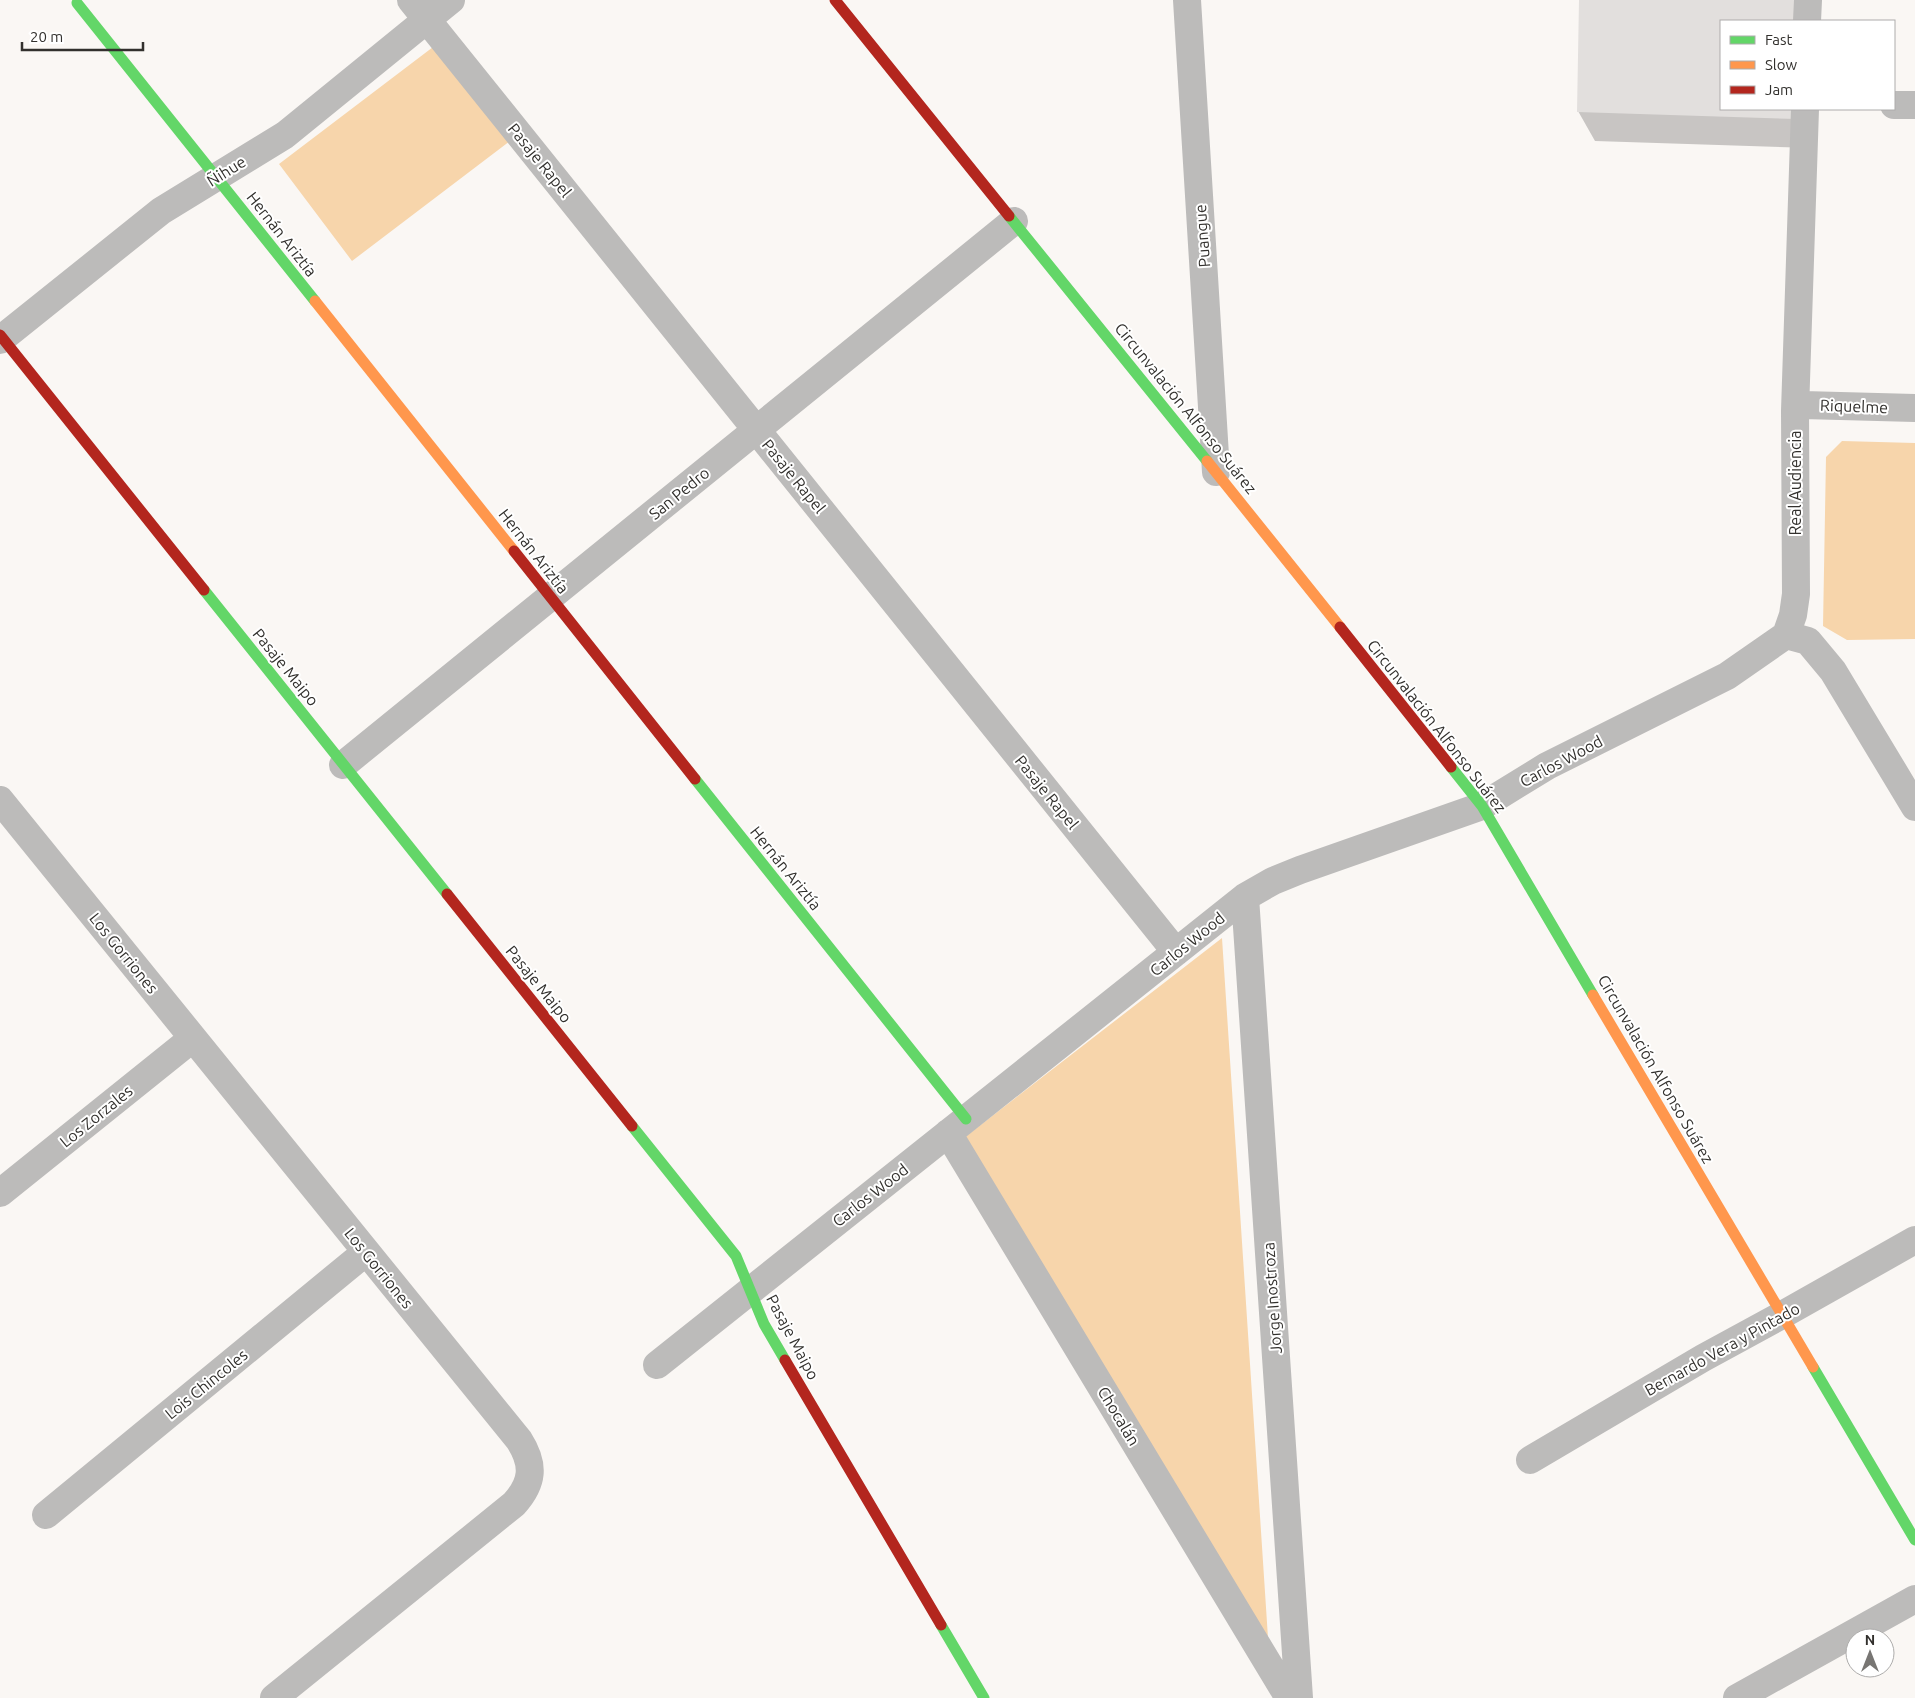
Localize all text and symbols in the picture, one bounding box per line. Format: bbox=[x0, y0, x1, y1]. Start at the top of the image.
scale bar bbox=[22, 20, 144, 52]
legend bbox=[1720, 20, 1895, 110]
text: 20 m bbox=[30, 28, 63, 45]
text: Fast bbox=[1765, 31, 1793, 48]
text: Slow bbox=[1765, 56, 1798, 73]
text: Jam bbox=[1765, 81, 1793, 98]
street label: Pasaje Rapel bbox=[505, 119, 575, 201]
street label: Ñihue bbox=[203, 151, 249, 190]
street label: Hernán Ariztía bbox=[243, 188, 321, 280]
street label: Puangue bbox=[1191, 204, 1213, 268]
street label: Circunvalación Alfonso Suárez bbox=[1112, 319, 1260, 497]
street label: Riquelme bbox=[1820, 396, 1888, 416]
street label: Real Audiencia bbox=[1786, 430, 1804, 536]
street label: Pasaje Rapel bbox=[759, 435, 829, 517]
street label: San Pedro bbox=[645, 463, 713, 523]
street label: Hernán Ariztía bbox=[495, 505, 573, 597]
street label: Pasaje Maipo bbox=[249, 625, 323, 709]
street label: Circunvalación Alfonso Suárez bbox=[1364, 636, 1510, 816]
street label: Carlos Wood bbox=[1517, 732, 1605, 790]
street label: Pasaje Rapel bbox=[1012, 751, 1082, 833]
street label: Hernán Ariztía bbox=[747, 823, 825, 913]
street label: Carlos Wood bbox=[1146, 908, 1228, 980]
street label: Los Gorriones bbox=[86, 909, 162, 997]
street label: Pasaje Maipo bbox=[502, 942, 576, 1026]
street label: Circunvalación Alfonso Suárez bbox=[1595, 972, 1717, 1166]
street label: Los Zorzales bbox=[56, 1081, 136, 1151]
street label: Carlos Wood bbox=[829, 1160, 911, 1230]
street label: Los Gorriones bbox=[341, 1224, 417, 1312]
street label: Jorge Inostroza bbox=[1259, 1242, 1285, 1354]
street label: Pasaje Maipo bbox=[763, 1291, 823, 1383]
street label: Bernardo Vera y Pintado bbox=[1641, 1299, 1803, 1399]
street label: Lois Chincoles bbox=[161, 1345, 251, 1423]
street label: Chocalán bbox=[1094, 1383, 1144, 1449]
north arrow bbox=[1845, 1628, 1895, 1678]
text: N bbox=[1865, 1632, 1875, 1648]

